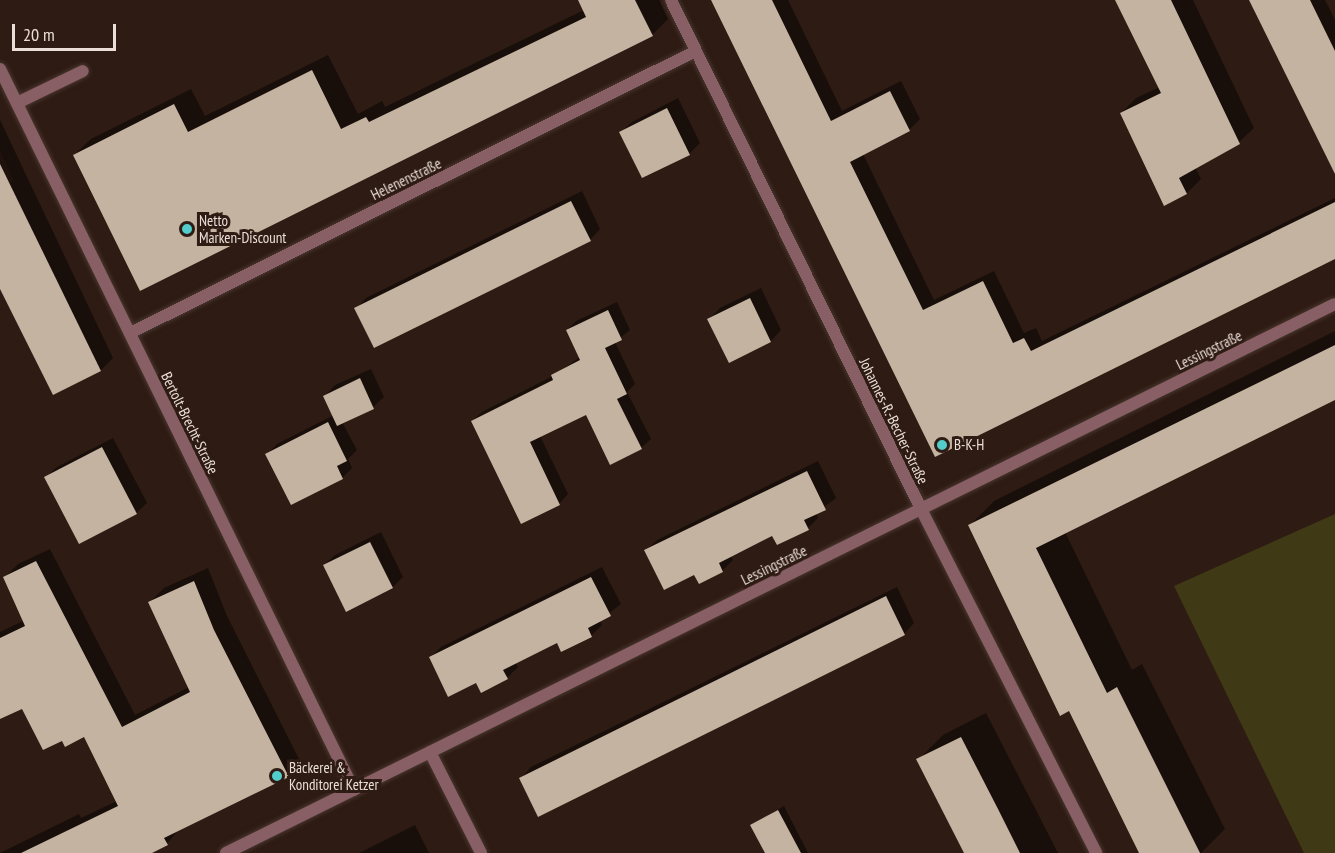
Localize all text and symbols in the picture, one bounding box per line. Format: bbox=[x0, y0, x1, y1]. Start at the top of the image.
scale bar bbox=[15, 12, 118, 50]
text: 20 m bbox=[23, 23, 55, 46]
street label: Helenenstraße bbox=[368, 154, 444, 204]
place label: Netto Marken-Discount bbox=[199, 211, 286, 246]
marker: Netto Marken-Discount bbox=[180, 222, 194, 236]
street label: Lessingstraße bbox=[1173, 326, 1245, 374]
street label: Johannes-R.-Becher-Straße bbox=[856, 355, 932, 487]
street label: Bertolt-Brecht-Straße bbox=[158, 369, 222, 477]
place label: B-K-H bbox=[954, 436, 984, 454]
marker: B-K-H bbox=[935, 438, 949, 452]
street label: Lessingstraße bbox=[738, 541, 810, 589]
place label: Bäckerei & Konditorei Ketzer bbox=[289, 758, 379, 793]
marker: Bäckerei & Konditorei Ketzer bbox=[270, 769, 284, 783]

